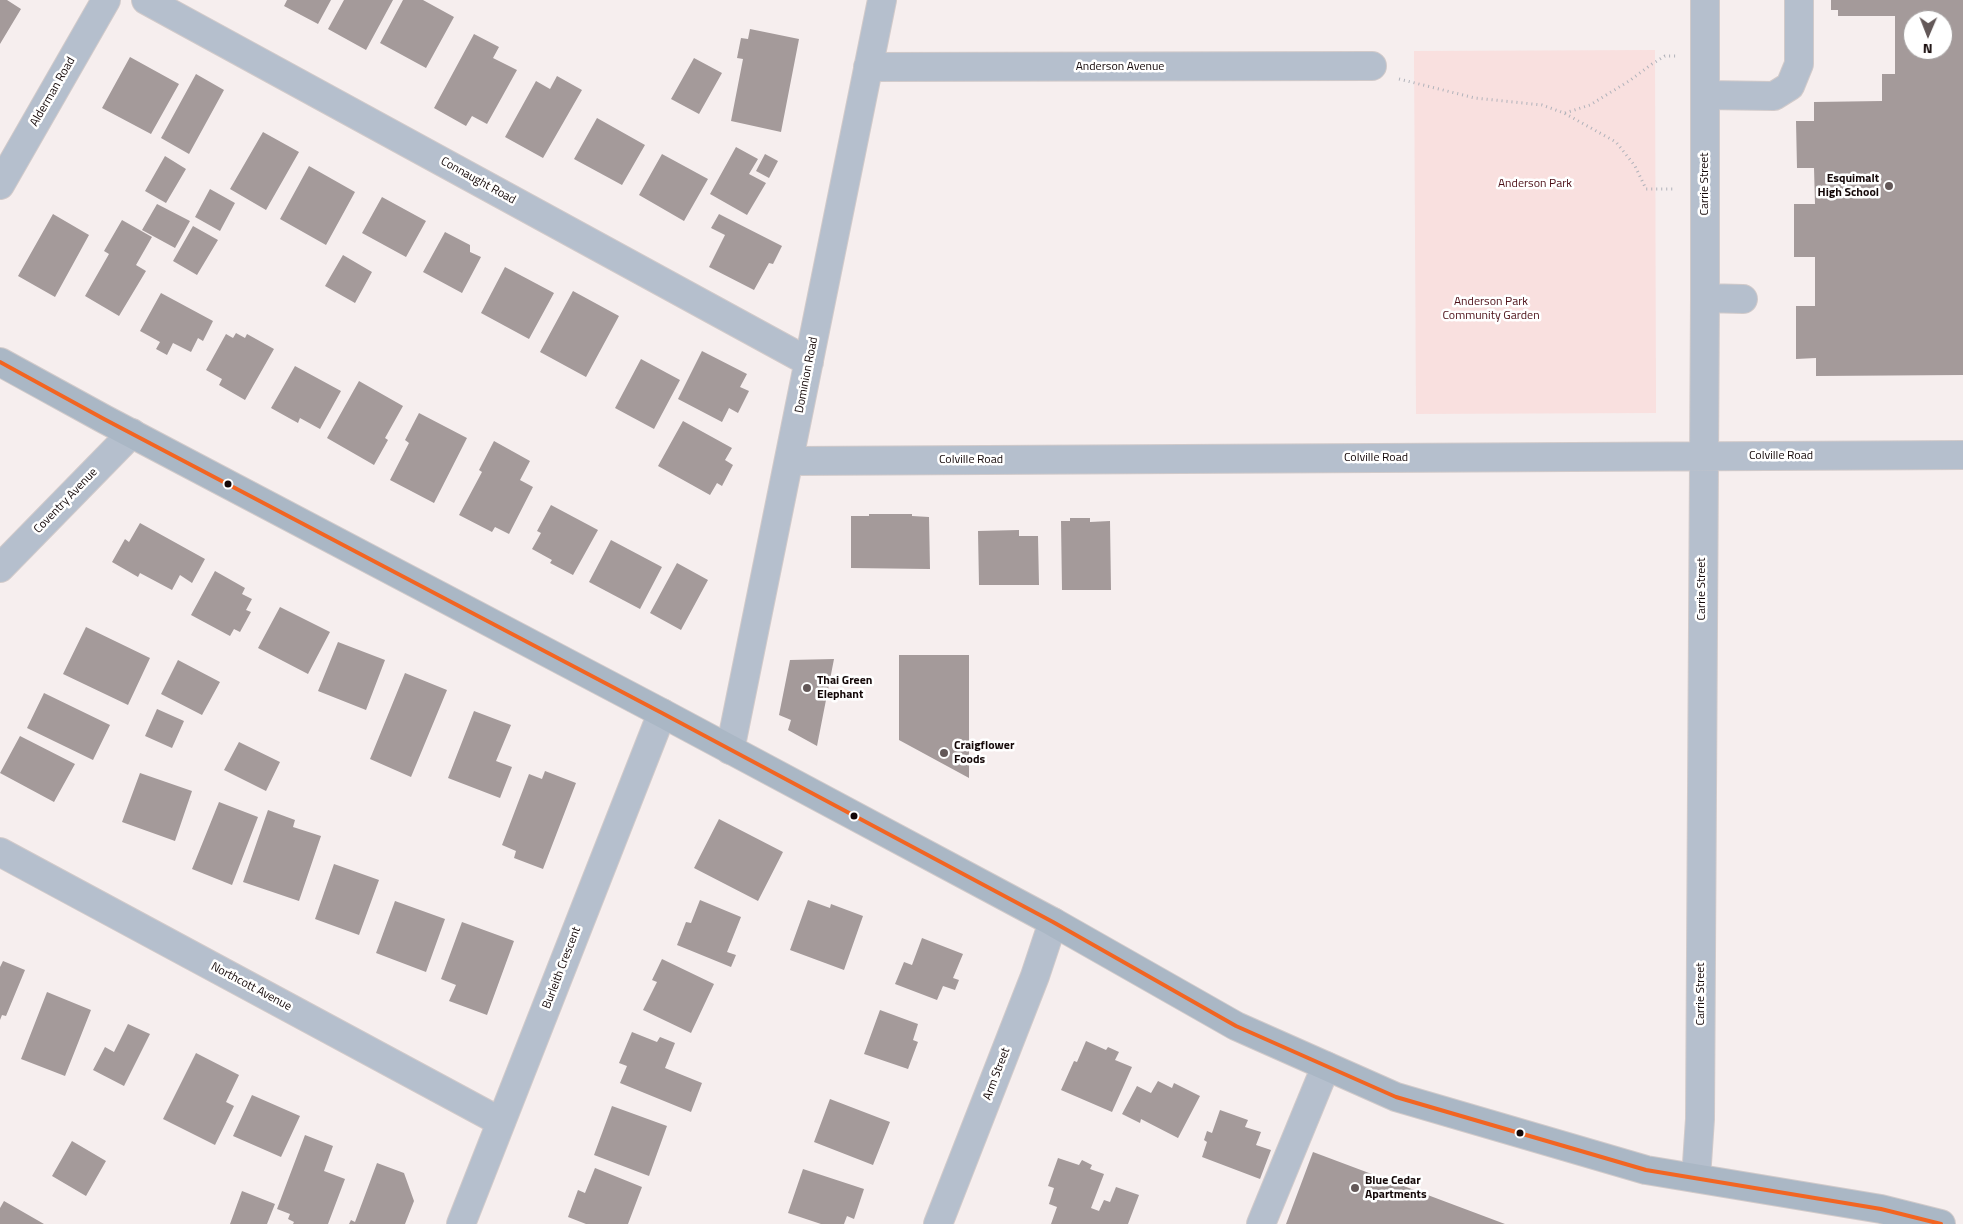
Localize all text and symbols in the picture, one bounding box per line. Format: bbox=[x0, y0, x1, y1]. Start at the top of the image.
north arrow bbox=[1903, 10, 1953, 60]
text: N bbox=[1923, 39, 1933, 60]
street label: Alderman Road bbox=[27, 55, 79, 129]
street label: Anderson Avenue bbox=[1076, 60, 1164, 74]
street label: Carrie Street bbox=[1698, 152, 1712, 216]
street label: Connaught Road bbox=[438, 154, 518, 208]
place label: Esquimalt High School bbox=[1818, 172, 1879, 200]
park label: Anderson Park bbox=[1498, 177, 1572, 191]
marker: Esquimalt High School bbox=[1883, 180, 1895, 192]
park label: Anderson Park Community Garden bbox=[1442, 295, 1540, 323]
street label: Dominion Road bbox=[793, 336, 821, 414]
street label: Colville Road bbox=[1749, 449, 1813, 463]
street label: Colville Road bbox=[1344, 451, 1408, 465]
street label: Colville Road bbox=[939, 453, 1003, 467]
street label: Coventry Avenue bbox=[31, 465, 101, 537]
unlabelled marker bbox=[223, 479, 233, 489]
street label: Carrie Street bbox=[1695, 557, 1709, 621]
place label: Thai Green Elephant bbox=[817, 674, 872, 702]
marker: Thai Green Elephant bbox=[801, 682, 813, 694]
place label: Craigflower Foods bbox=[954, 739, 1014, 767]
marker: Craigflower Foods bbox=[938, 747, 950, 759]
unlabelled marker bbox=[849, 811, 859, 821]
street label: Burleith Crescent bbox=[540, 925, 584, 1011]
street label: Northcott Avenue bbox=[208, 960, 294, 1014]
street label: Carrie Street bbox=[1694, 962, 1708, 1026]
street label: Arm Street bbox=[980, 1046, 1014, 1102]
unlabelled marker bbox=[1515, 1128, 1525, 1138]
place label: Blue Cedar Apartments bbox=[1365, 1174, 1427, 1202]
marker: Blue Cedar Apartments bbox=[1349, 1182, 1361, 1194]

